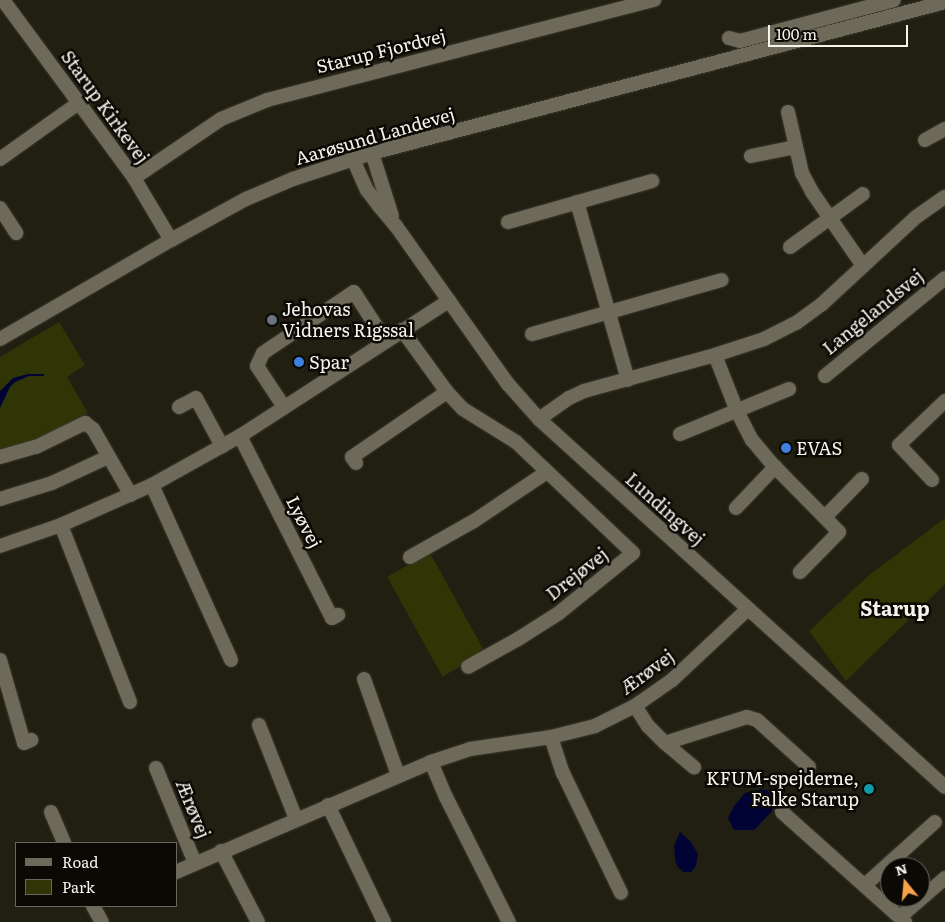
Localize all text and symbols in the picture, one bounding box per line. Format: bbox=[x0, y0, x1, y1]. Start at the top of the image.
scale bar bbox=[770, 15, 910, 47]
text: 100 m bbox=[776, 22, 817, 45]
street label: Starup Fjordvej bbox=[314, 24, 448, 78]
street label: Starup Kirkevej bbox=[57, 46, 153, 168]
street label: Aarøsund Landevej bbox=[293, 103, 457, 169]
street label: Langelandsvej bbox=[818, 265, 928, 359]
place label: Jehovas Vidners Rigssal bbox=[282, 299, 414, 342]
marker: Jehovas Vidners Rigssal bbox=[266, 314, 278, 326]
place label: Spar bbox=[309, 351, 349, 373]
marker: Spar bbox=[293, 356, 305, 368]
place label: EVAS bbox=[796, 437, 842, 459]
marker: EVAS bbox=[780, 442, 792, 454]
street label: Lundingvej bbox=[621, 468, 709, 550]
street label: Lyøvej bbox=[282, 492, 326, 552]
street label: Drejøvej bbox=[542, 543, 612, 605]
district label: Starup bbox=[860, 595, 930, 619]
street label: Ærøvej bbox=[616, 645, 678, 699]
place label: KFUM-spejderne, Falke Starup bbox=[706, 768, 859, 811]
street label: Ærøvej bbox=[171, 776, 215, 842]
marker: KFUM-spejderne, Falke Starup bbox=[863, 783, 875, 795]
legend bbox=[15, 842, 178, 907]
text: Road bbox=[62, 850, 98, 873]
north arrow bbox=[880, 857, 930, 907]
text: N bbox=[892, 857, 909, 880]
text: Park bbox=[62, 875, 95, 898]

